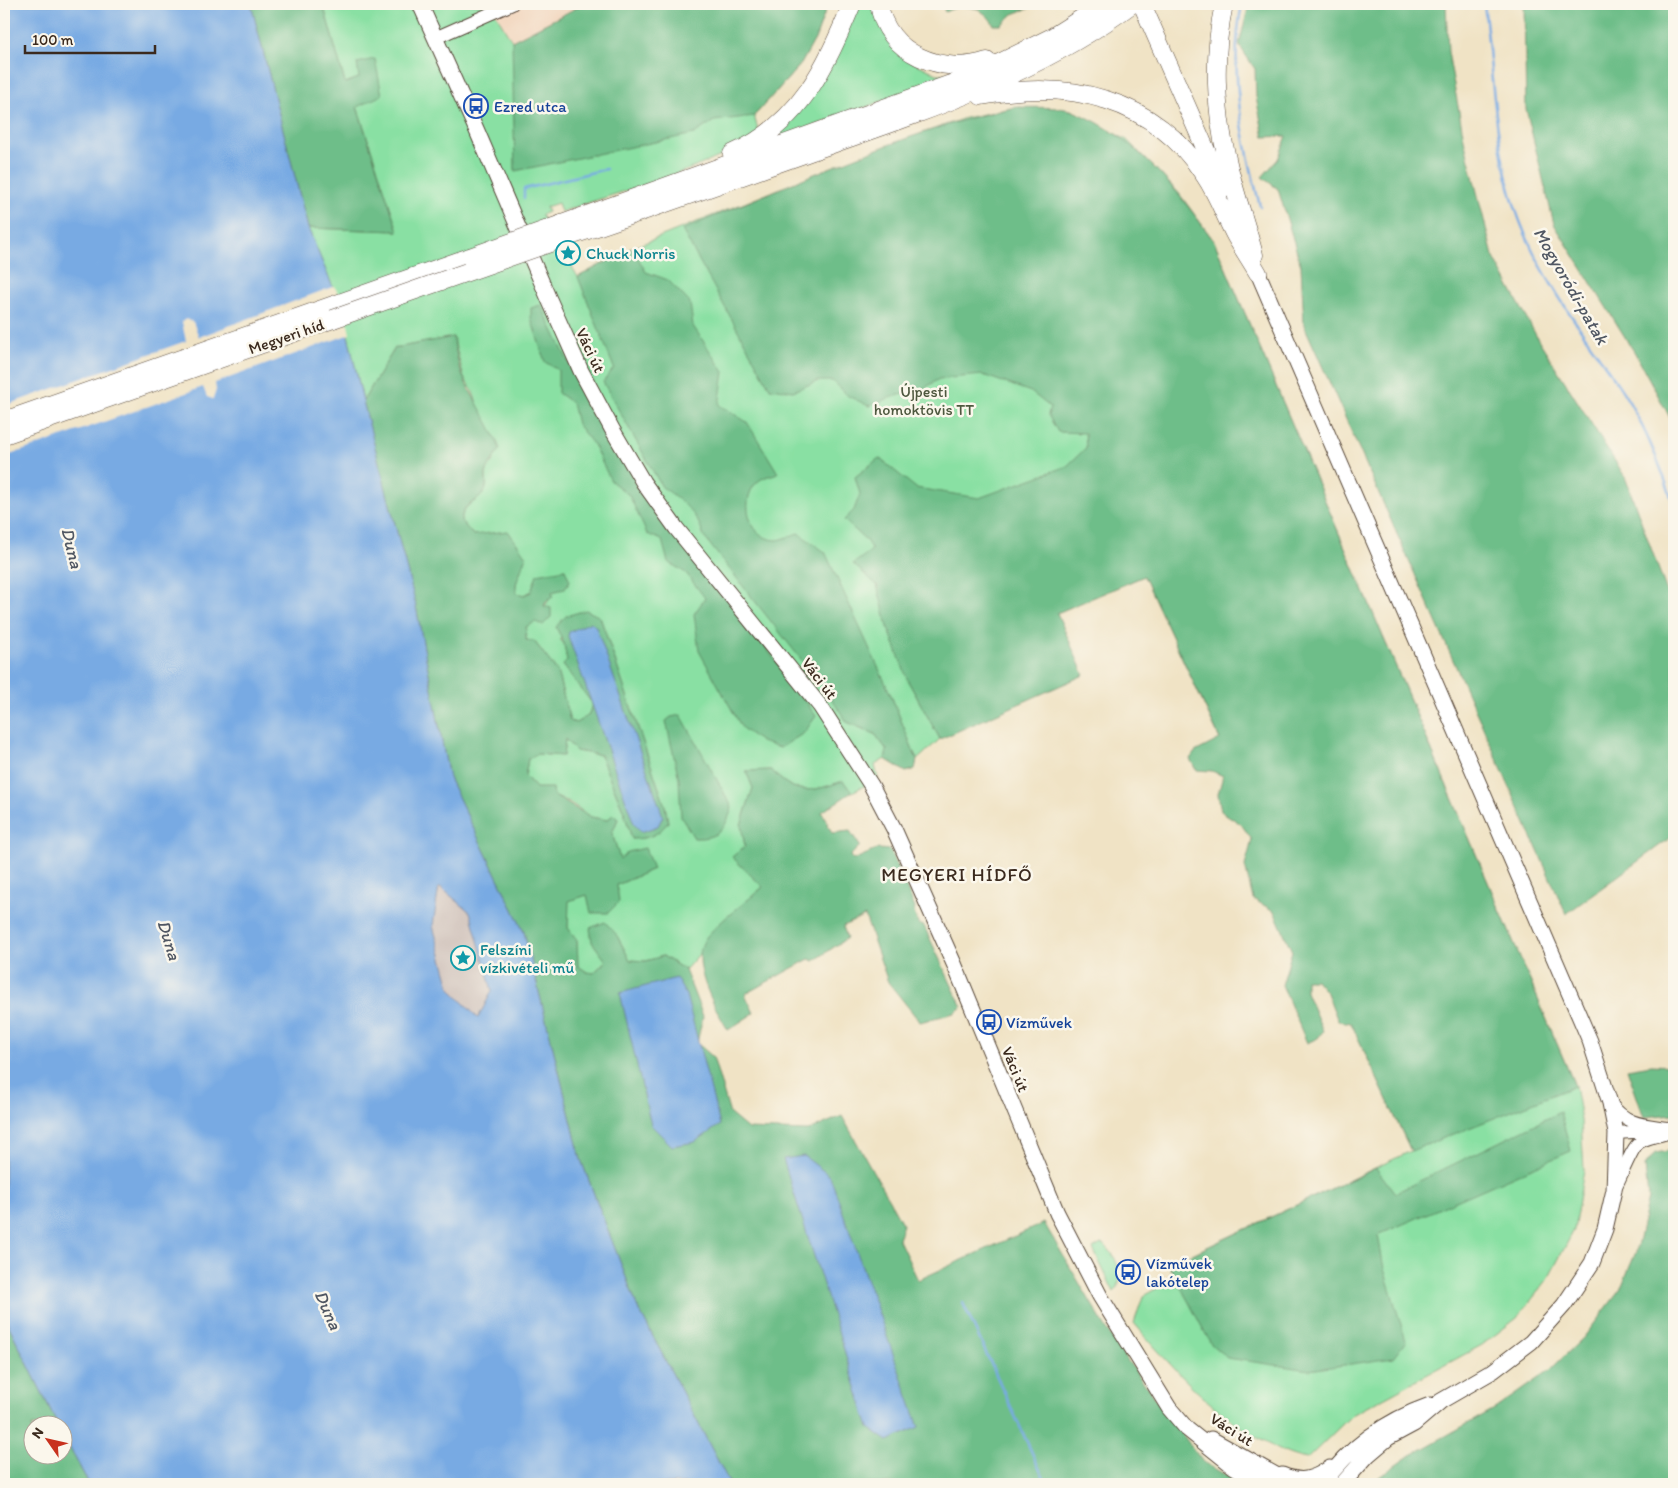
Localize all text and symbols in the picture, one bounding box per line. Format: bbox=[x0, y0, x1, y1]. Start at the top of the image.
scale bar bbox=[25, 22, 155, 54]
text: 100 m bbox=[32, 31, 74, 49]
bus stop icon: Ezred utca bbox=[463, 93, 489, 119]
place label: Ezred utca bbox=[494, 97, 567, 116]
water label: Mogyoródi-patak bbox=[1529, 224, 1614, 350]
place icon: Chuck Norris bbox=[555, 240, 581, 266]
place label: Chuck Norris bbox=[586, 244, 675, 263]
street label: Megyeri híd bbox=[246, 315, 327, 358]
street label: Váci út bbox=[572, 325, 609, 376]
park label: Újpesti homoktövis TT bbox=[874, 382, 974, 419]
water label: Duna bbox=[56, 525, 88, 572]
street label: Váci út bbox=[798, 654, 841, 703]
district label: MEGYERI HÍDFŐ bbox=[881, 863, 1033, 886]
water label: Duna bbox=[153, 917, 186, 964]
place label: Felszíni vízkivételi mű bbox=[480, 940, 574, 977]
place icon: Felszíni vízkivételi mű bbox=[450, 945, 476, 971]
bus stop icon: Vízművek bbox=[976, 1009, 1002, 1035]
place label: Vízművek bbox=[1006, 1013, 1073, 1032]
street label: Váci út bbox=[998, 1044, 1033, 1095]
place label: Vízművek lakótelep bbox=[1146, 1254, 1213, 1291]
bus stop icon: Vízművek lakótelep bbox=[1115, 1259, 1141, 1285]
water label: Duna bbox=[310, 1287, 347, 1334]
street label: Váci út bbox=[1207, 1409, 1257, 1450]
north arrow bbox=[22, 1416, 72, 1466]
text: N bbox=[28, 1424, 47, 1442]

